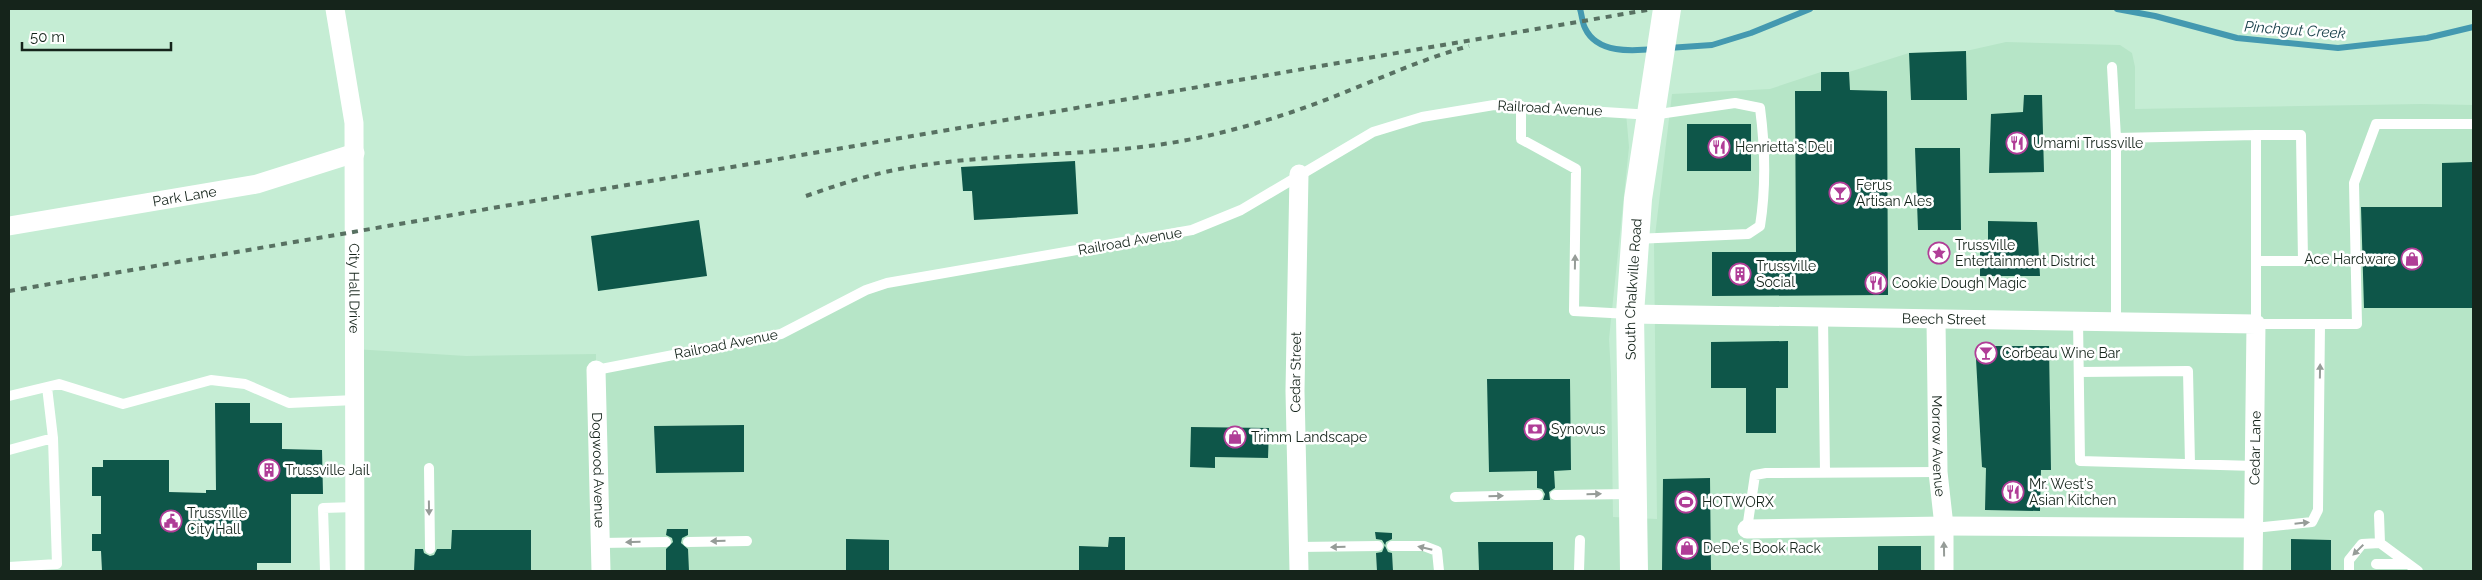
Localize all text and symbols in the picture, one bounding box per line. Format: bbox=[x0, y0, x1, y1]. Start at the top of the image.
water label: Pinchgut Creek bbox=[2244, 17, 2346, 43]
scale bar bbox=[22, 20, 171, 52]
text: 50 m bbox=[30, 28, 65, 46]
street label: Railroad Avenue bbox=[1497, 97, 1603, 119]
restaurant icon: Umami Trussville bbox=[2005, 131, 2029, 155]
restaurant icon: Henrietta's Deli bbox=[1707, 135, 1731, 159]
place label: Umami Trussville bbox=[2033, 135, 2143, 151]
place label: Henrietta's Deli bbox=[1735, 139, 1833, 155]
place label: Ferus Artisan Ales bbox=[1856, 177, 1932, 209]
bar icon: Ferus Artisan Ales bbox=[1828, 181, 1852, 205]
street label: Park Lane bbox=[151, 183, 218, 210]
street label: South Chalkville Road bbox=[1622, 218, 1645, 360]
street label: Railroad Avenue bbox=[1077, 224, 1183, 258]
place label: Trussville Entertainment District bbox=[1955, 237, 2095, 269]
place icon: Trussville Entertainment District bbox=[1927, 241, 1951, 265]
street label: City Hall Drive bbox=[346, 243, 362, 334]
shop icon: Ace Hardware bbox=[2400, 247, 2424, 271]
place label: Ace Hardware bbox=[2304, 251, 2396, 267]
one-way arrow bbox=[1571, 254, 1579, 270]
place label: Trussville Social bbox=[1756, 258, 1816, 290]
building icon: Trussville Social bbox=[1728, 262, 1752, 286]
restaurant icon: Cookie Dough Magic bbox=[1864, 271, 1888, 295]
place label: Cookie Dough Magic bbox=[1892, 275, 2027, 291]
street label: Beech Street bbox=[1902, 310, 1986, 328]
street label: Railroad Avenue bbox=[673, 326, 779, 362]
street label: Cedar Street bbox=[1287, 331, 1304, 413]
bar icon: Corbeau Wine Bar bbox=[1974, 341, 1998, 365]
place label: Corbeau Wine Bar bbox=[2002, 345, 2120, 361]
one-way arrow bbox=[2316, 363, 2324, 379]
street label: Morrow Avenue bbox=[1929, 395, 1949, 497]
street label: Cedar Lane bbox=[2246, 411, 2264, 485]
street label: Dogwood Avenue bbox=[589, 412, 608, 528]
bank icon: Synovus bbox=[1523, 417, 1547, 441]
place label: Synovus bbox=[1551, 421, 1606, 437]
shop icon: Trimm Landscape bbox=[1223, 425, 1247, 449]
place label: Trimm Landscape bbox=[1251, 429, 1367, 445]
building icon: Trussville Jail bbox=[257, 458, 281, 482]
place label: Trussville Jail bbox=[285, 462, 370, 478]
place label: Mr. West's Asian Kitchen bbox=[2029, 476, 2116, 508]
restaurant icon: Mr. West's Asian Kitchen bbox=[2001, 480, 2025, 504]
one-way arrow bbox=[1586, 490, 1602, 498]
sports icon: HOTWORX bbox=[1674, 490, 1698, 514]
one-way arrow bbox=[1489, 492, 1505, 500]
place label: HOTWORX bbox=[1702, 494, 1774, 510]
one-way arrow bbox=[425, 500, 433, 516]
place label: Trussville City Hall bbox=[187, 505, 247, 537]
public building icon: Trussville City Hall bbox=[159, 509, 183, 533]
one-way arrow bbox=[2295, 519, 2311, 527]
shop icon: DeDe's Book Rack bbox=[1675, 536, 1699, 560]
one-way arrow bbox=[625, 538, 641, 546]
one-way arrow bbox=[709, 538, 725, 546]
place label: DeDe's Book Rack bbox=[1703, 540, 1821, 556]
one-way arrow bbox=[1940, 540, 1948, 556]
one-way arrow bbox=[1330, 543, 1346, 551]
one-way arrow bbox=[1417, 543, 1433, 551]
one-way arrow bbox=[2352, 544, 2364, 556]

